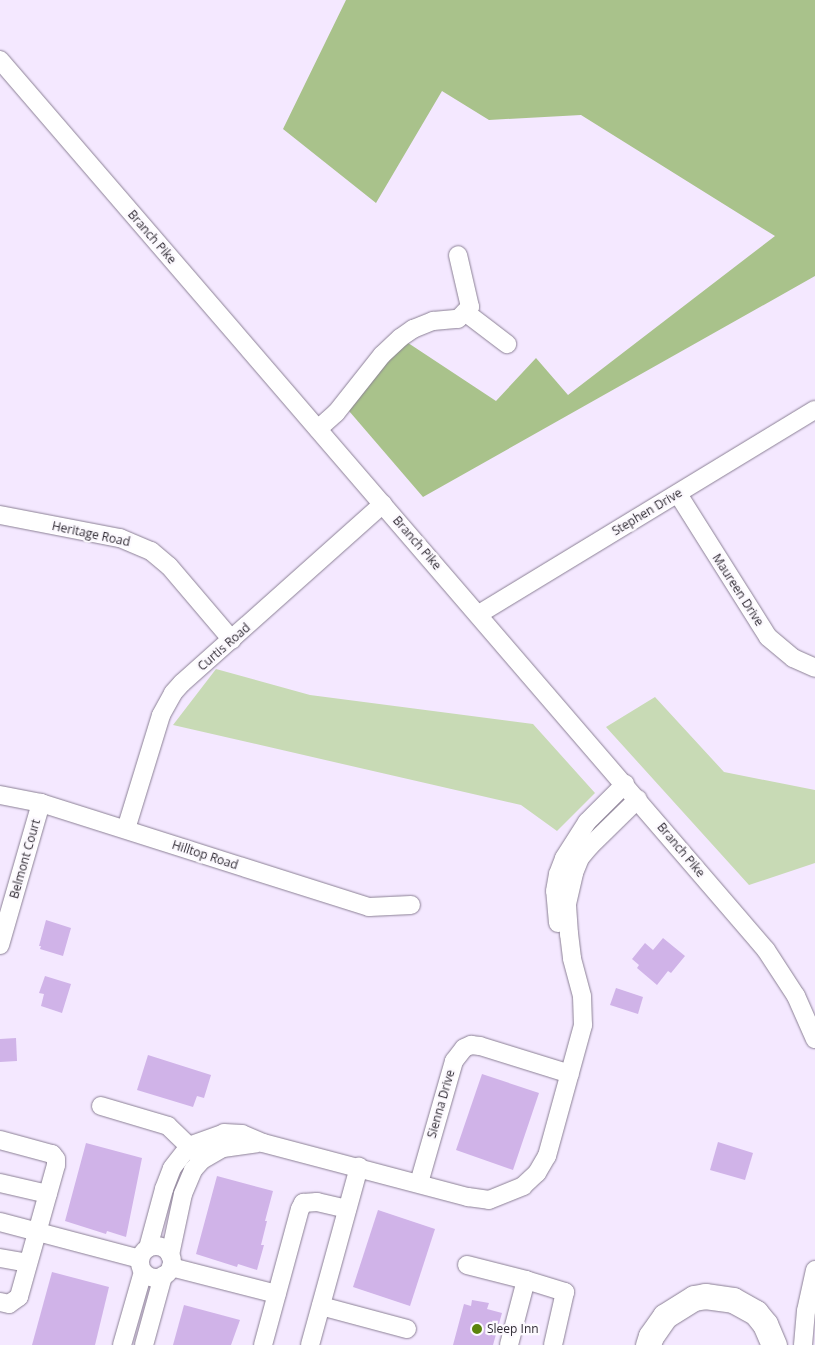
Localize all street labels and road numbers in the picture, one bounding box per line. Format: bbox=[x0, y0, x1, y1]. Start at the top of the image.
street label: Branch Pike bbox=[125, 207, 179, 267]
street label: Stephen Drive bbox=[609, 486, 685, 538]
street label: Branch Pike bbox=[390, 513, 444, 573]
street label: Heritage Road bbox=[51, 519, 131, 549]
street label: Maureen Drive bbox=[709, 551, 767, 629]
street label: Curtis Road bbox=[195, 620, 253, 674]
street label: Belmont Court bbox=[7, 818, 43, 900]
street label: Branch Pike bbox=[654, 820, 708, 880]
street label: Hilltop Road bbox=[170, 838, 240, 872]
street label: Sienna Drive bbox=[424, 1068, 458, 1140]

